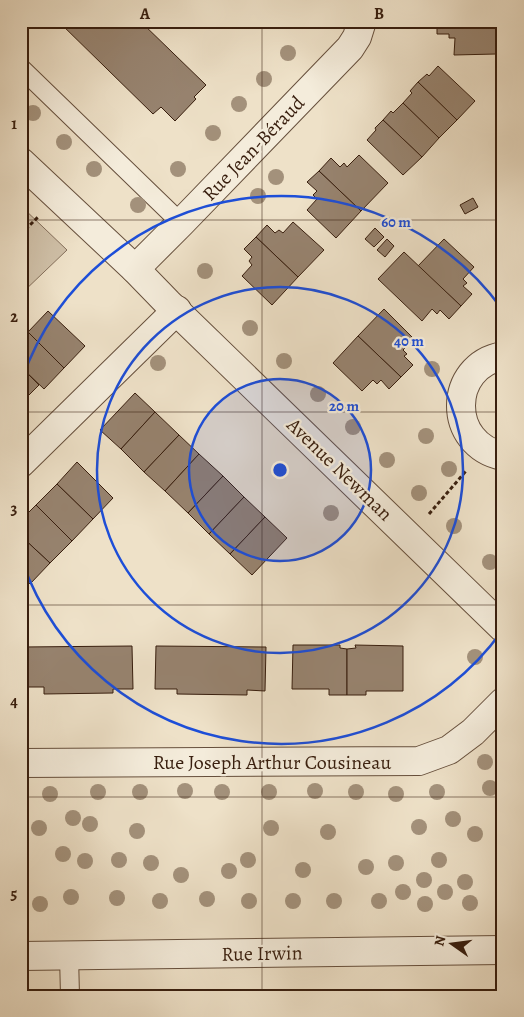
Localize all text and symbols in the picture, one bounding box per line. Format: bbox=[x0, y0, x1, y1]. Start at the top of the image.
text: A bbox=[139, 3, 151, 25]
text: B bbox=[374, 3, 384, 25]
street label: Rue Jean-Béraud bbox=[196, 90, 311, 207]
text: 1 bbox=[11, 113, 17, 135]
text: 60 m bbox=[381, 212, 411, 232]
text: 2 bbox=[10, 306, 18, 328]
text: 40 m bbox=[394, 331, 424, 351]
text: 20 m bbox=[329, 396, 359, 416]
street label: Avenue Newman bbox=[280, 411, 399, 527]
centre of rings bbox=[271, 461, 289, 479]
text: 3 bbox=[11, 498, 18, 520]
text: 4 bbox=[10, 691, 18, 713]
street label: Rue Joseph Arthur Cousineau bbox=[153, 749, 391, 776]
text: 5 bbox=[11, 883, 18, 905]
north arrow bbox=[426, 920, 476, 970]
text: N bbox=[429, 934, 450, 948]
street label: Rue Irwin bbox=[221, 939, 303, 968]

